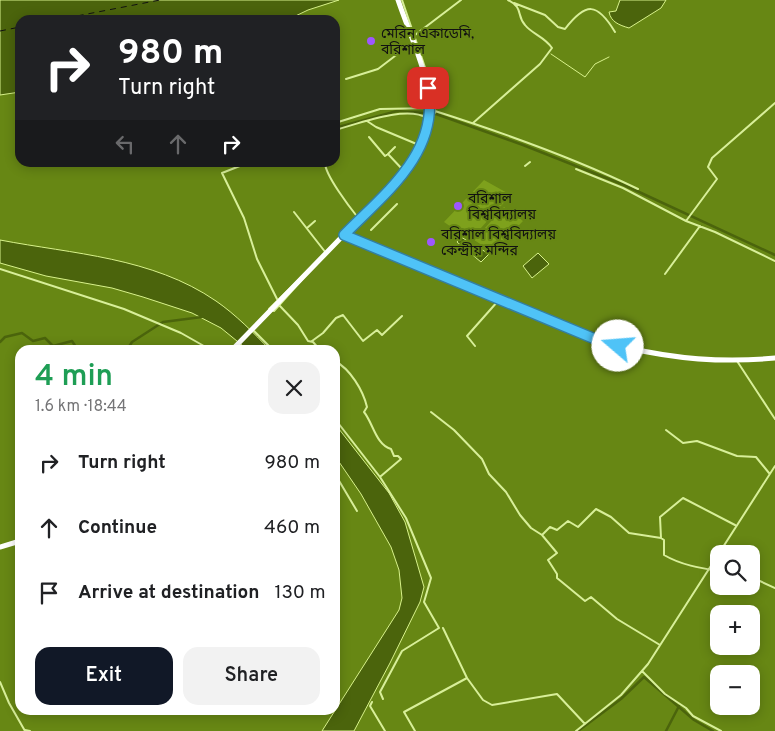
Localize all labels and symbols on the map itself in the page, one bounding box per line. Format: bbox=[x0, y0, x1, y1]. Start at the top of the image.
place label: মেরিন একাডেমি, বরিশাল bbox=[380, 25, 474, 59]
marker: মেরিন একাডেমি, বরিশাল bbox=[365, 35, 377, 47]
pin bbox=[407, 67, 449, 109]
place label: বরিশাল বিশ্ববিদ্যালয় bbox=[467, 190, 536, 224]
marker: বরিশাল বিশ্ববিদ্যালয় bbox=[452, 200, 464, 212]
place label: বরিশাল বিশ্ববিদ্যালয় কেন্দ্রীয় মন্দির bbox=[440, 226, 556, 260]
marker: বরিশাল বিশ্ববিদ্যালয় কেন্দ্রীয় মন্দির bbox=[425, 236, 437, 248]
position arrow bbox=[591, 319, 643, 371]

